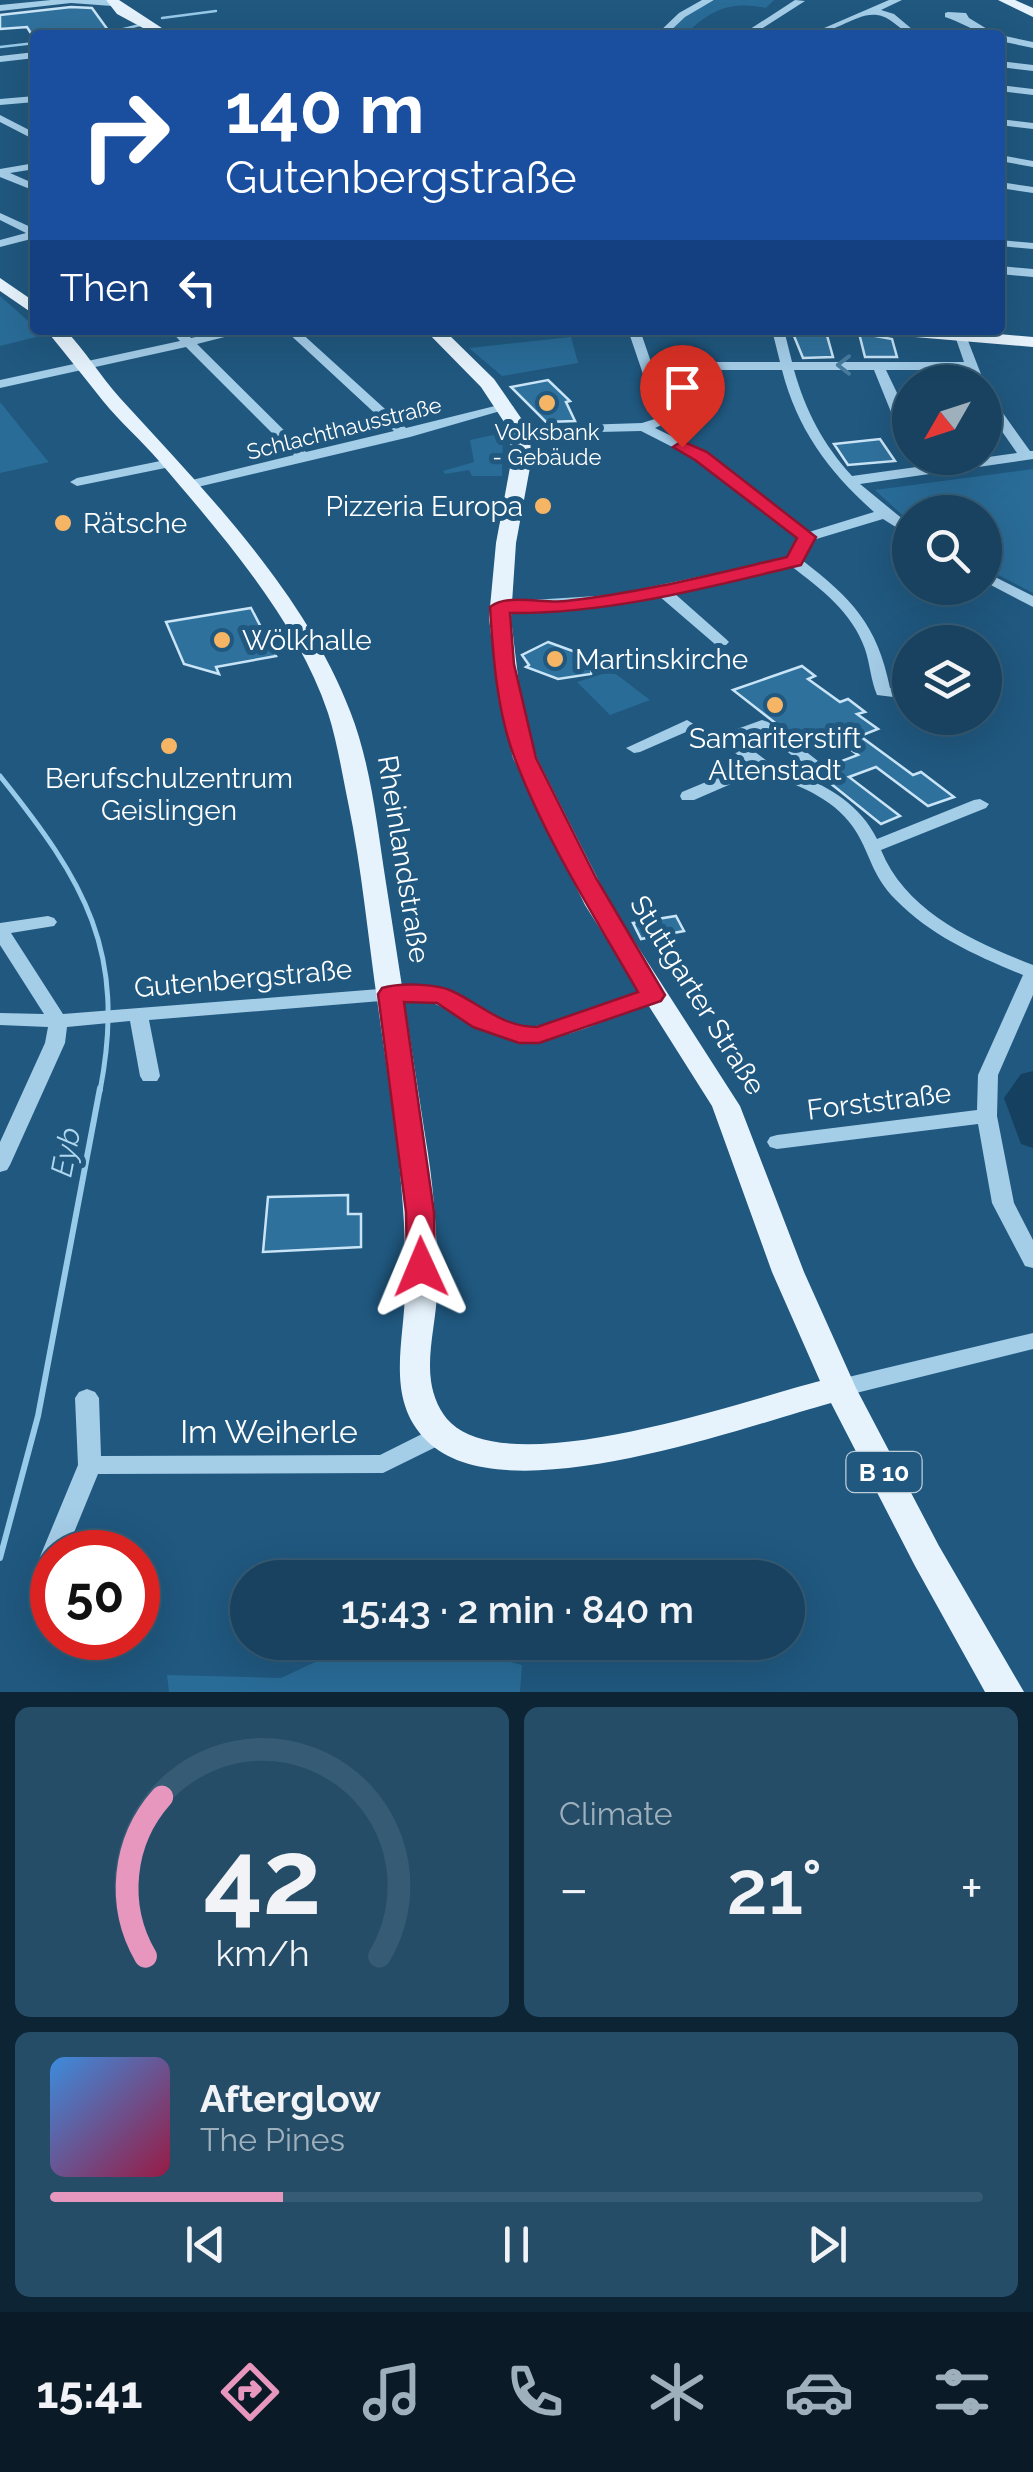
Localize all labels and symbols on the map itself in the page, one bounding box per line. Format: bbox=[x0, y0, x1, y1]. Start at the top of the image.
pin bbox=[640, 345, 725, 448]
one-way arrow bbox=[836, 354, 852, 376]
north arrow bbox=[892, 365, 1002, 475]
street label: Schlachthausstraße bbox=[244, 391, 444, 465]
marker: Volksbank - Gebäude bbox=[536, 392, 558, 414]
place label: Volksbank - Gebäude bbox=[493, 419, 601, 470]
place label: Pizzeria Europa bbox=[326, 490, 523, 523]
marker: Pizzeria Europa bbox=[532, 495, 554, 517]
place label: Rätsche bbox=[83, 507, 187, 540]
marker: Rätsche bbox=[52, 512, 74, 534]
place label: Wölkhalle bbox=[242, 624, 372, 657]
marker: Wölkhalle bbox=[211, 629, 233, 651]
place label: Martinskirche bbox=[575, 643, 748, 676]
marker: Martinskirche bbox=[544, 648, 566, 670]
marker: Samariterstift Altenstadt bbox=[764, 694, 786, 716]
place label: Samariterstift Altenstadt bbox=[689, 722, 862, 787]
marker: Berufschulzentrum Geislingen bbox=[158, 735, 180, 757]
street label: Rheinlandstraße bbox=[371, 753, 436, 965]
place label: Berufschulzentrum Geislingen bbox=[45, 762, 293, 827]
street label: Stuttgarter Straße bbox=[623, 890, 772, 1101]
street label: Gutenbergstraße bbox=[133, 953, 353, 1004]
street label: Forststraße bbox=[805, 1076, 953, 1127]
water label: Eyb bbox=[44, 1124, 87, 1180]
position arrow bbox=[369, 1215, 473, 1319]
street label: Im Weiherle bbox=[180, 1413, 358, 1450]
road number: B 10 bbox=[846, 1452, 922, 1492]
speed limit sign: 50 bbox=[30, 1530, 160, 1660]

